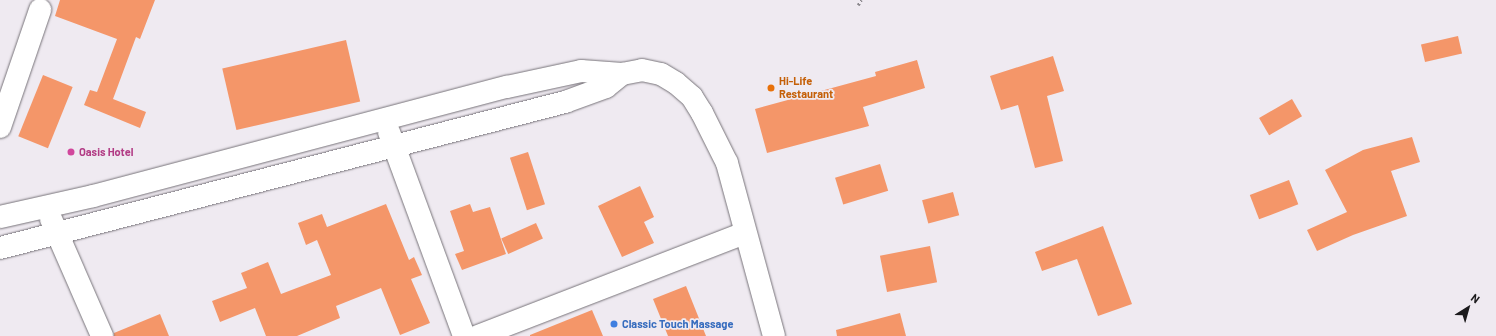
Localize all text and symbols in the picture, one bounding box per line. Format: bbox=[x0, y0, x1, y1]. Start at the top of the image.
place label: Hi-Life Restaurant bbox=[779, 75, 833, 101]
marker: Hi-Life Restaurant bbox=[766, 83, 776, 93]
place label: Oasis Hotel bbox=[79, 145, 133, 159]
marker: Oasis Hotel bbox=[66, 147, 76, 157]
north arrow bbox=[1448, 288, 1488, 328]
text: N bbox=[1469, 291, 1482, 305]
place label: Classic Touch Massage bbox=[622, 317, 733, 331]
marker: Classic Touch Massage bbox=[609, 319, 619, 329]

